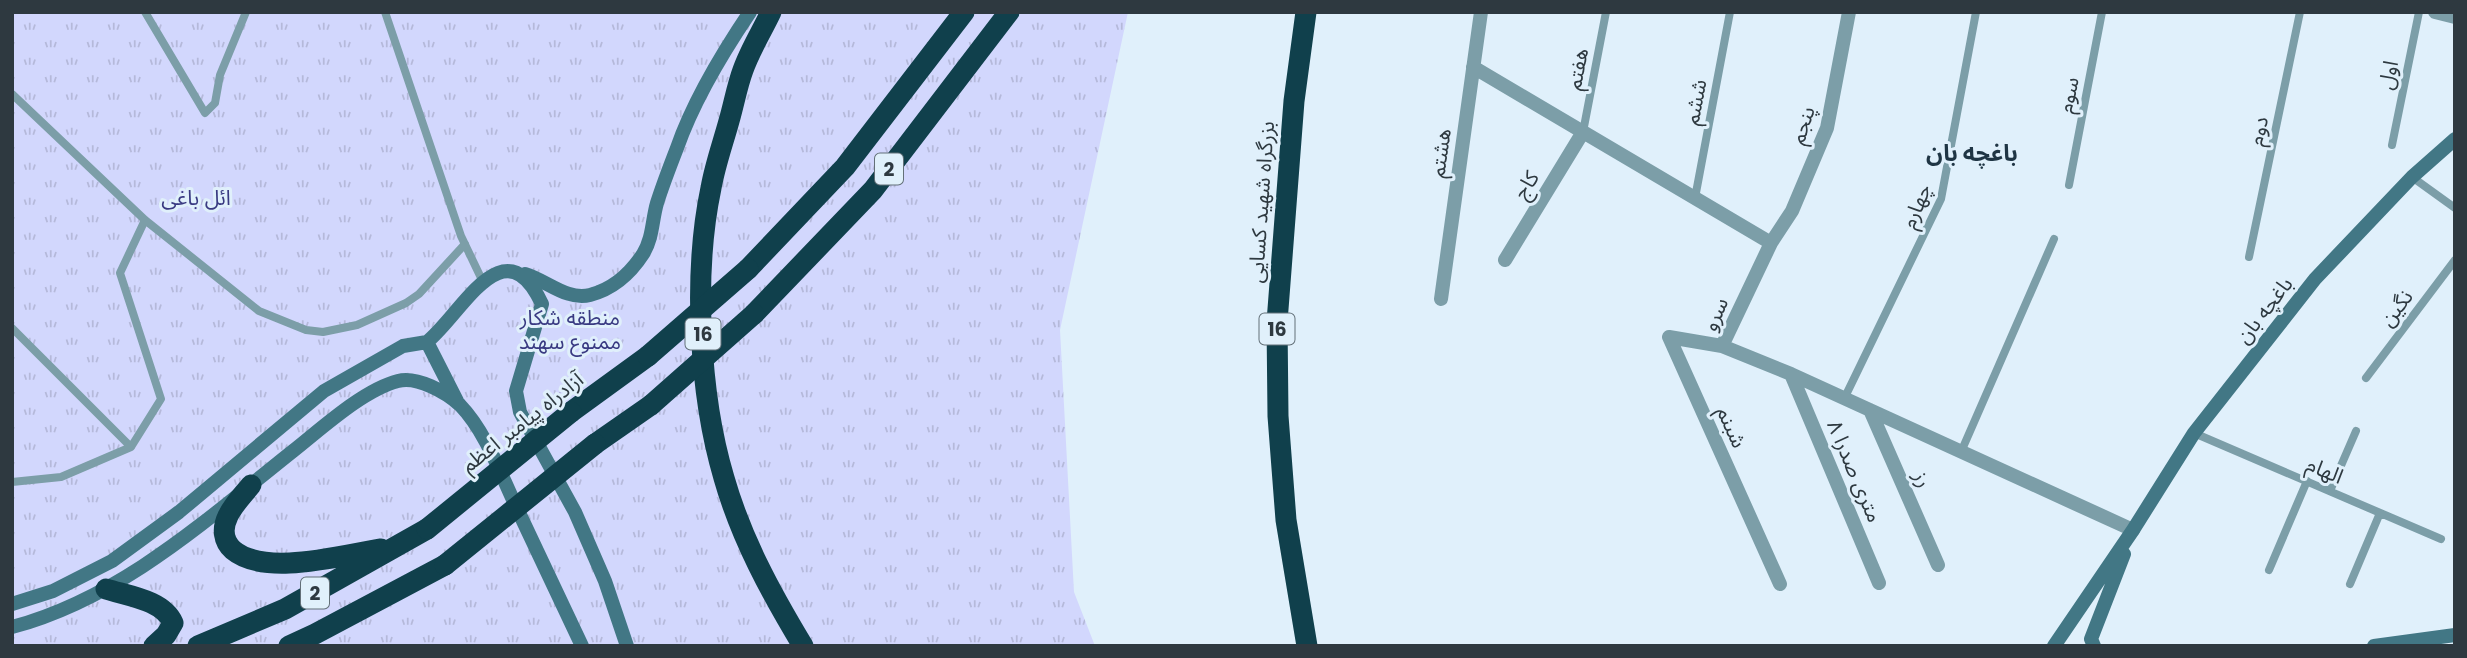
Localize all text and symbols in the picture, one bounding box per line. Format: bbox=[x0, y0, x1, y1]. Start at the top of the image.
street label: هفتم bbox=[1559, 46, 1596, 93]
street label: اول bbox=[2371, 58, 2405, 92]
street label: سوم bbox=[2050, 74, 2088, 116]
street label: ششم bbox=[1676, 77, 1715, 128]
street label: پنجم bbox=[1782, 102, 1823, 148]
street label: دوم bbox=[2241, 114, 2277, 149]
street label: بزرگراه شهید کسایی bbox=[1241, 120, 1281, 284]
street label: هشتم bbox=[1422, 126, 1459, 180]
district label: باغچه بان bbox=[1926, 137, 2018, 169]
road number: 2 bbox=[875, 154, 903, 184]
street label: کاج bbox=[1506, 165, 1547, 205]
street label: چهارم bbox=[1894, 179, 1940, 234]
park label: ائل باغی bbox=[161, 183, 231, 212]
street label: باغچه بان bbox=[2229, 270, 2299, 350]
street label: نگین bbox=[2373, 284, 2419, 332]
street label: سرو bbox=[1695, 292, 1735, 336]
park label: منطقه شکار ممنوع سهند bbox=[519, 303, 621, 357]
road number: 16 bbox=[1260, 314, 1294, 344]
road number: 16 bbox=[686, 318, 720, 350]
street label: آزادراه پیامبر اعظم bbox=[455, 364, 591, 480]
street label: شبنم bbox=[1709, 402, 1754, 453]
street label: ۸ متری صدرا bbox=[1820, 415, 1890, 527]
street label: الهام bbox=[2301, 449, 2348, 492]
street label: رز bbox=[1906, 465, 1939, 492]
road number: 2 bbox=[301, 578, 329, 608]

